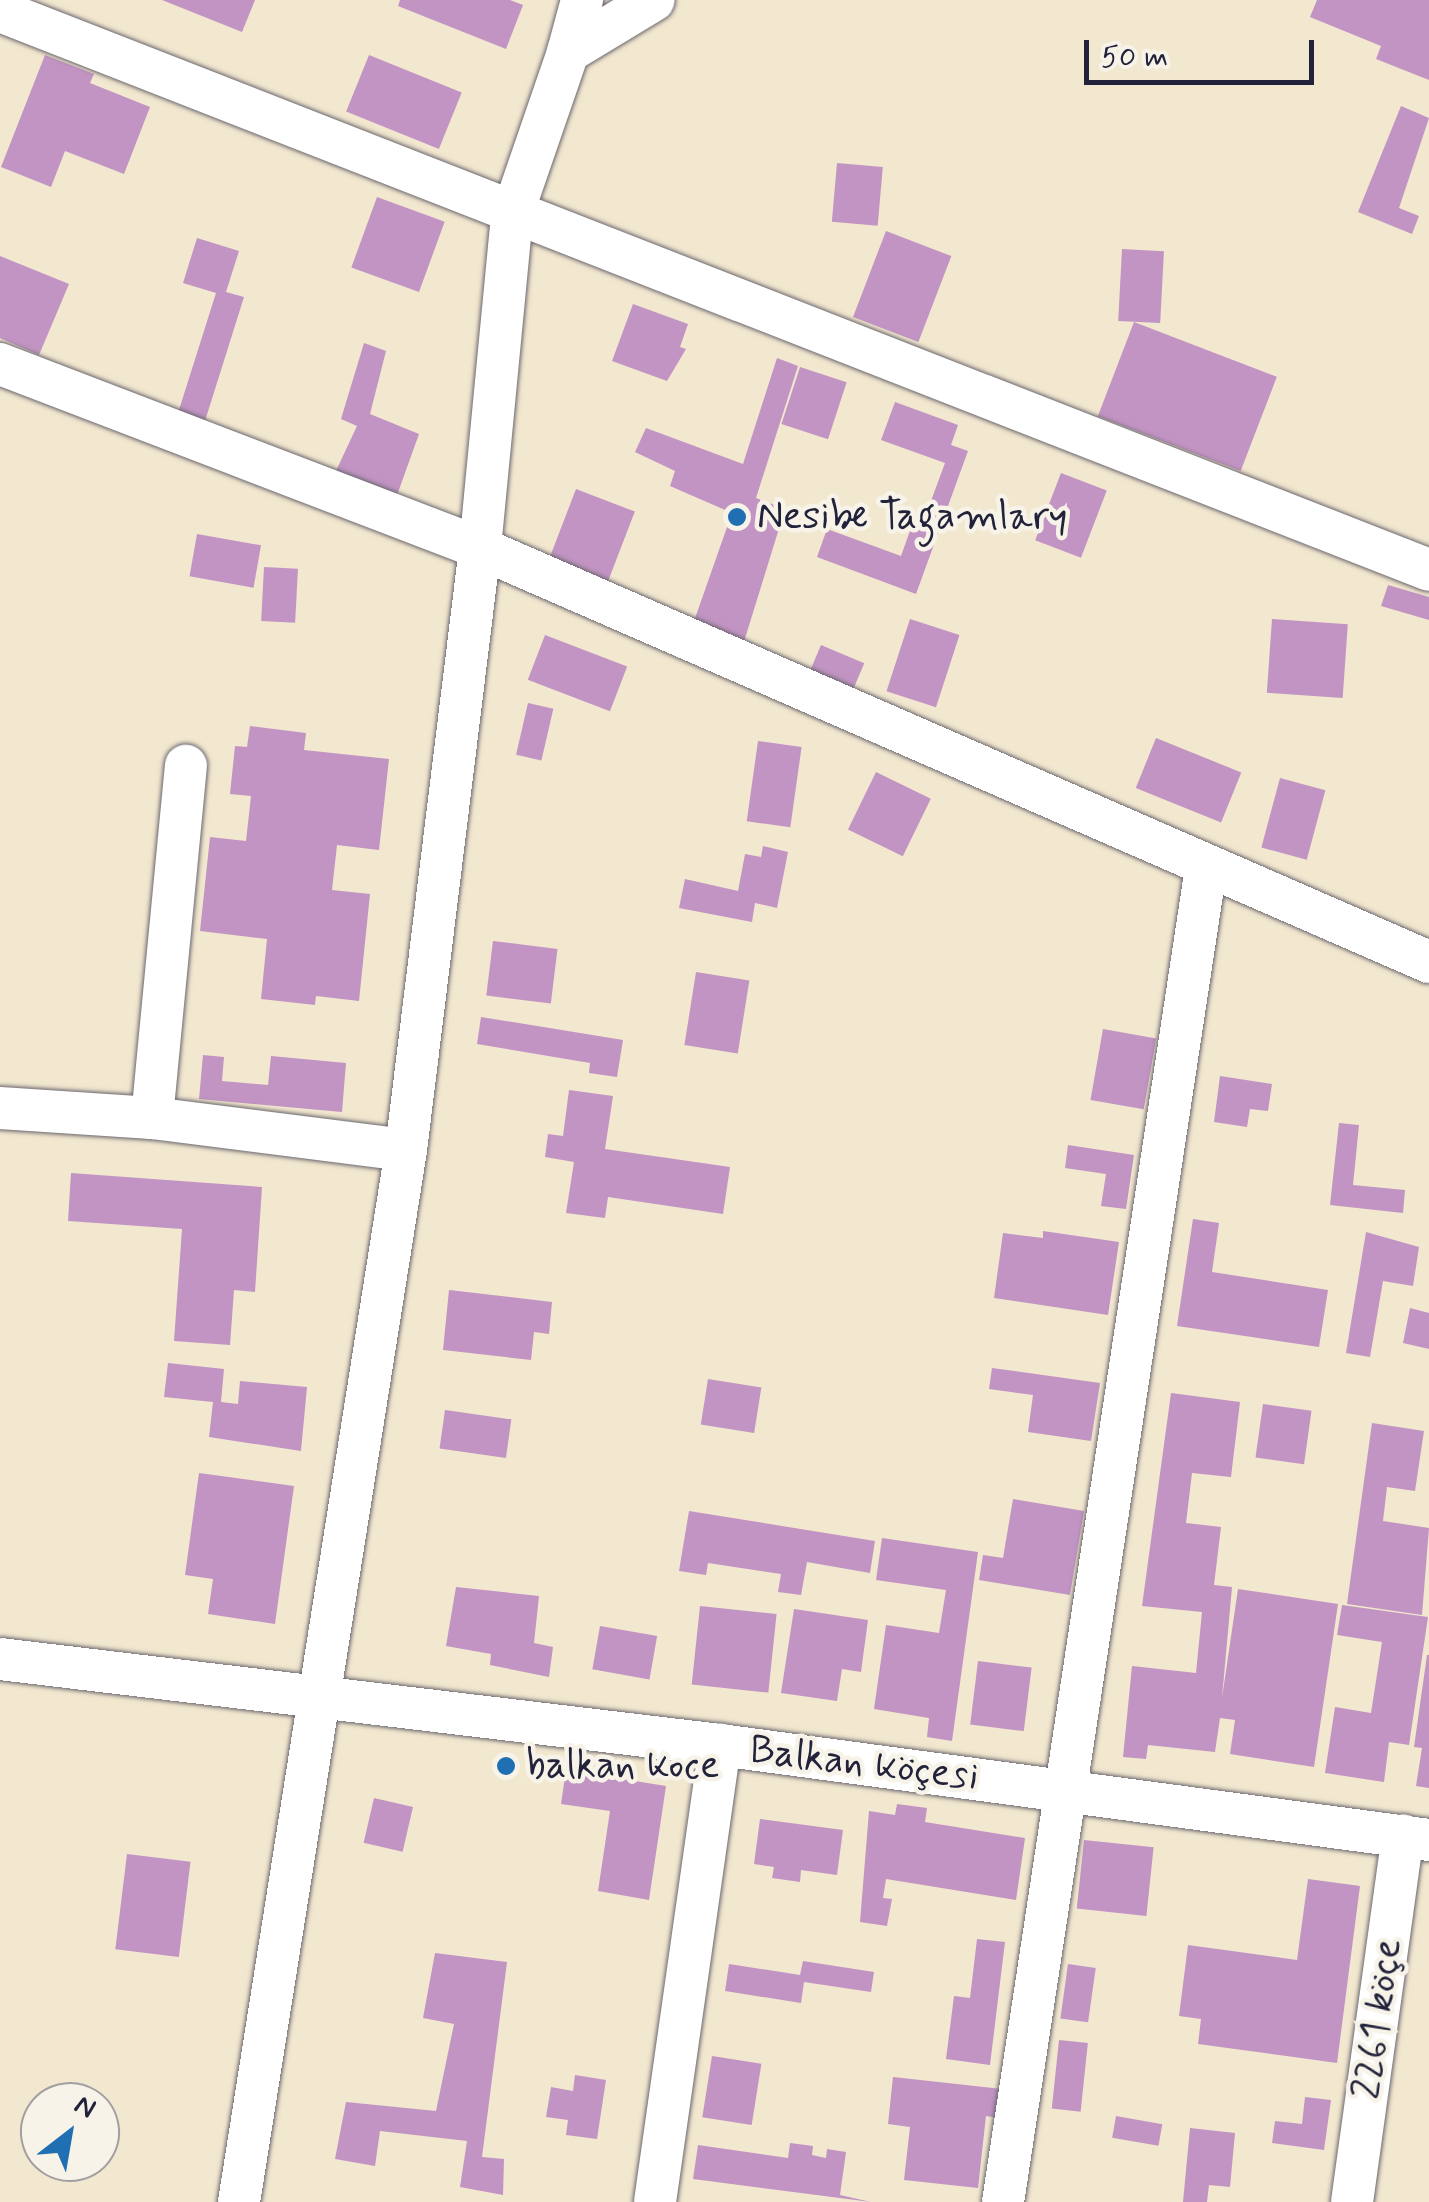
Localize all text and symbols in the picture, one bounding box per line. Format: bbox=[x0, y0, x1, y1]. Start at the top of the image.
scale bar bbox=[1089, 20, 1319, 82]
text: 50 m bbox=[1101, 38, 1168, 77]
place label: Nesibe Tagamlary bbox=[757, 493, 1068, 541]
marker: Nesibe Tagamlary bbox=[726, 506, 748, 528]
street label: Balkan köçesi bbox=[748, 1726, 980, 1802]
place label: balkan koce bbox=[526, 1742, 719, 1790]
marker: balkan koce bbox=[495, 1755, 517, 1777]
street label: 2261 köçe bbox=[1343, 1936, 1413, 2102]
north arrow bbox=[20, 2082, 120, 2182]
text: N bbox=[67, 2087, 102, 2128]

